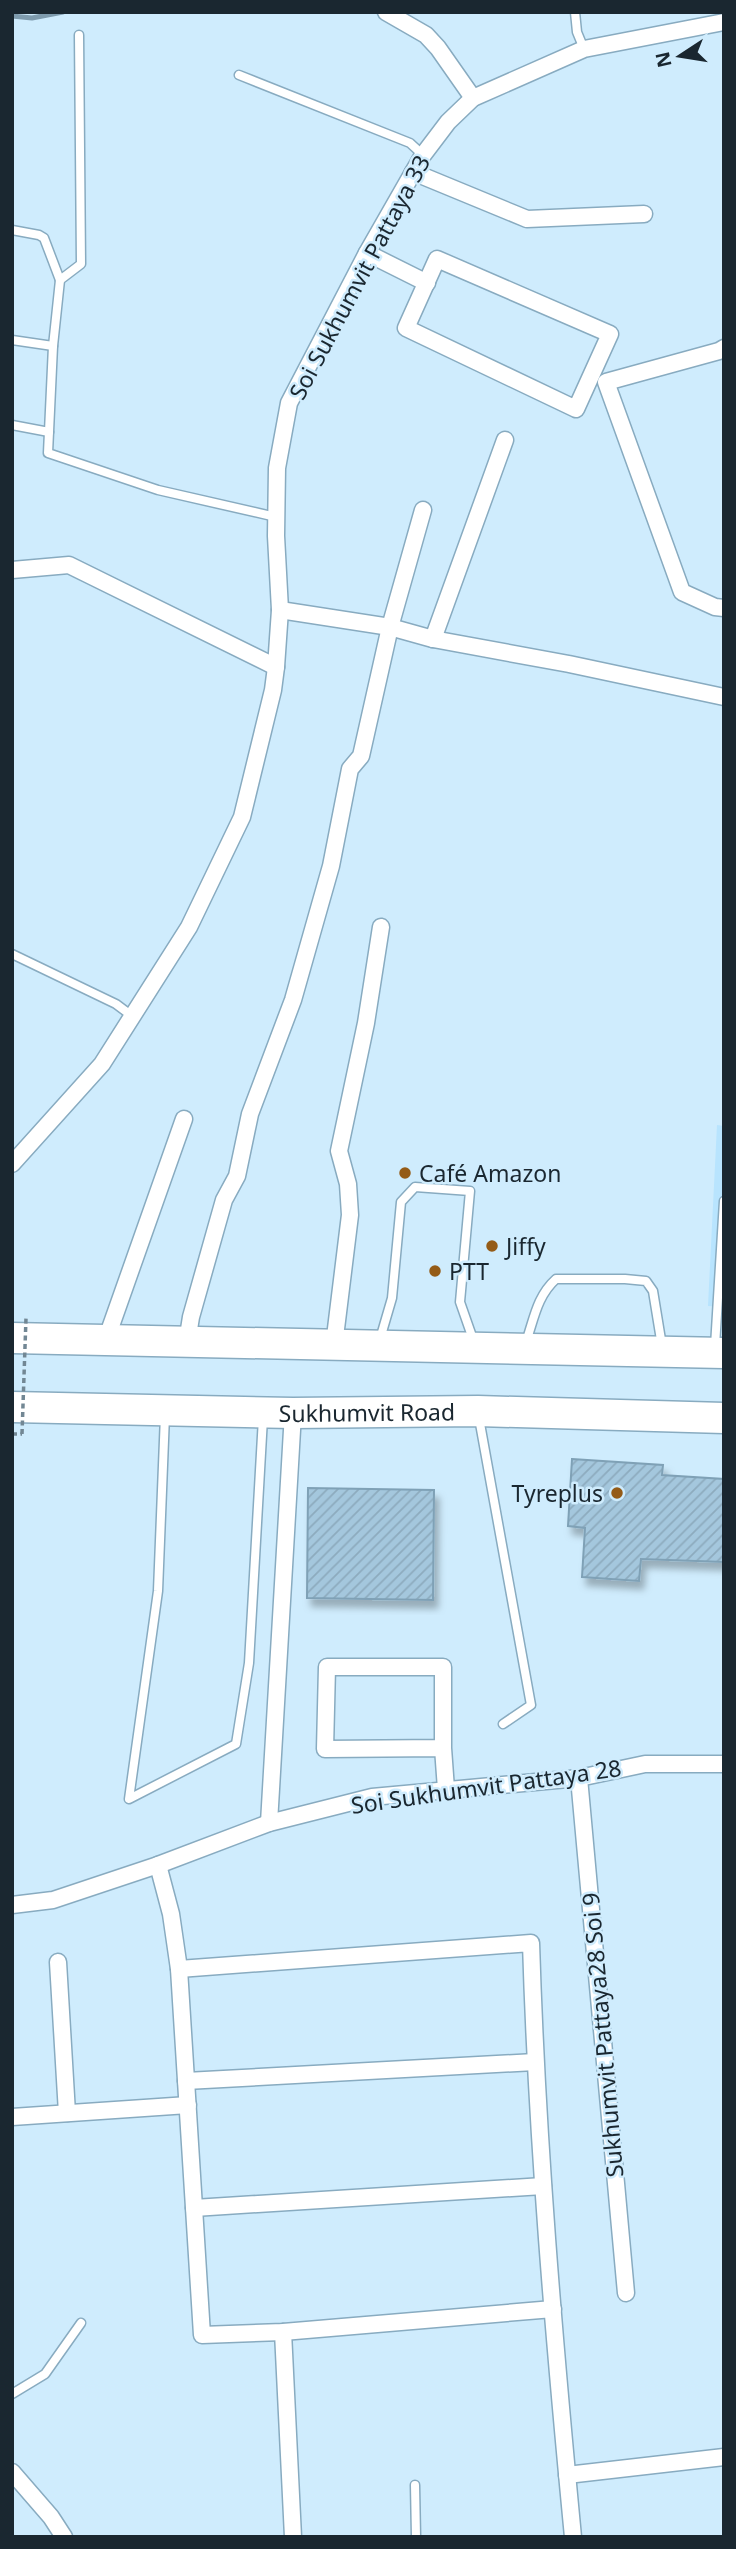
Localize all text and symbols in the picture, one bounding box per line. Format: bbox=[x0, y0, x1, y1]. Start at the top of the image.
north arrow bbox=[645, 21, 715, 91]
text: N bbox=[649, 49, 678, 70]
street label: Soi Sukhumvit Pattaya 33 bbox=[281, 149, 437, 405]
place label: Café Amazon bbox=[419, 1157, 561, 1189]
marker: Café Amazon bbox=[397, 1165, 413, 1181]
place label: Jiffy bbox=[504, 1230, 546, 1262]
marker: Jiffy bbox=[484, 1238, 500, 1254]
place label: PTT bbox=[449, 1255, 489, 1287]
marker: PTT bbox=[427, 1263, 443, 1279]
street label: Sukhumvit Road bbox=[278, 1395, 455, 1429]
place label: Tyreplus bbox=[512, 1477, 603, 1509]
marker: Tyreplus bbox=[609, 1485, 625, 1501]
street label: Soi Sukhumvit Pattaya 28 bbox=[349, 1751, 623, 1821]
street label: Sukhumvit Pattaya28 Soi 9 bbox=[574, 1891, 630, 2179]

